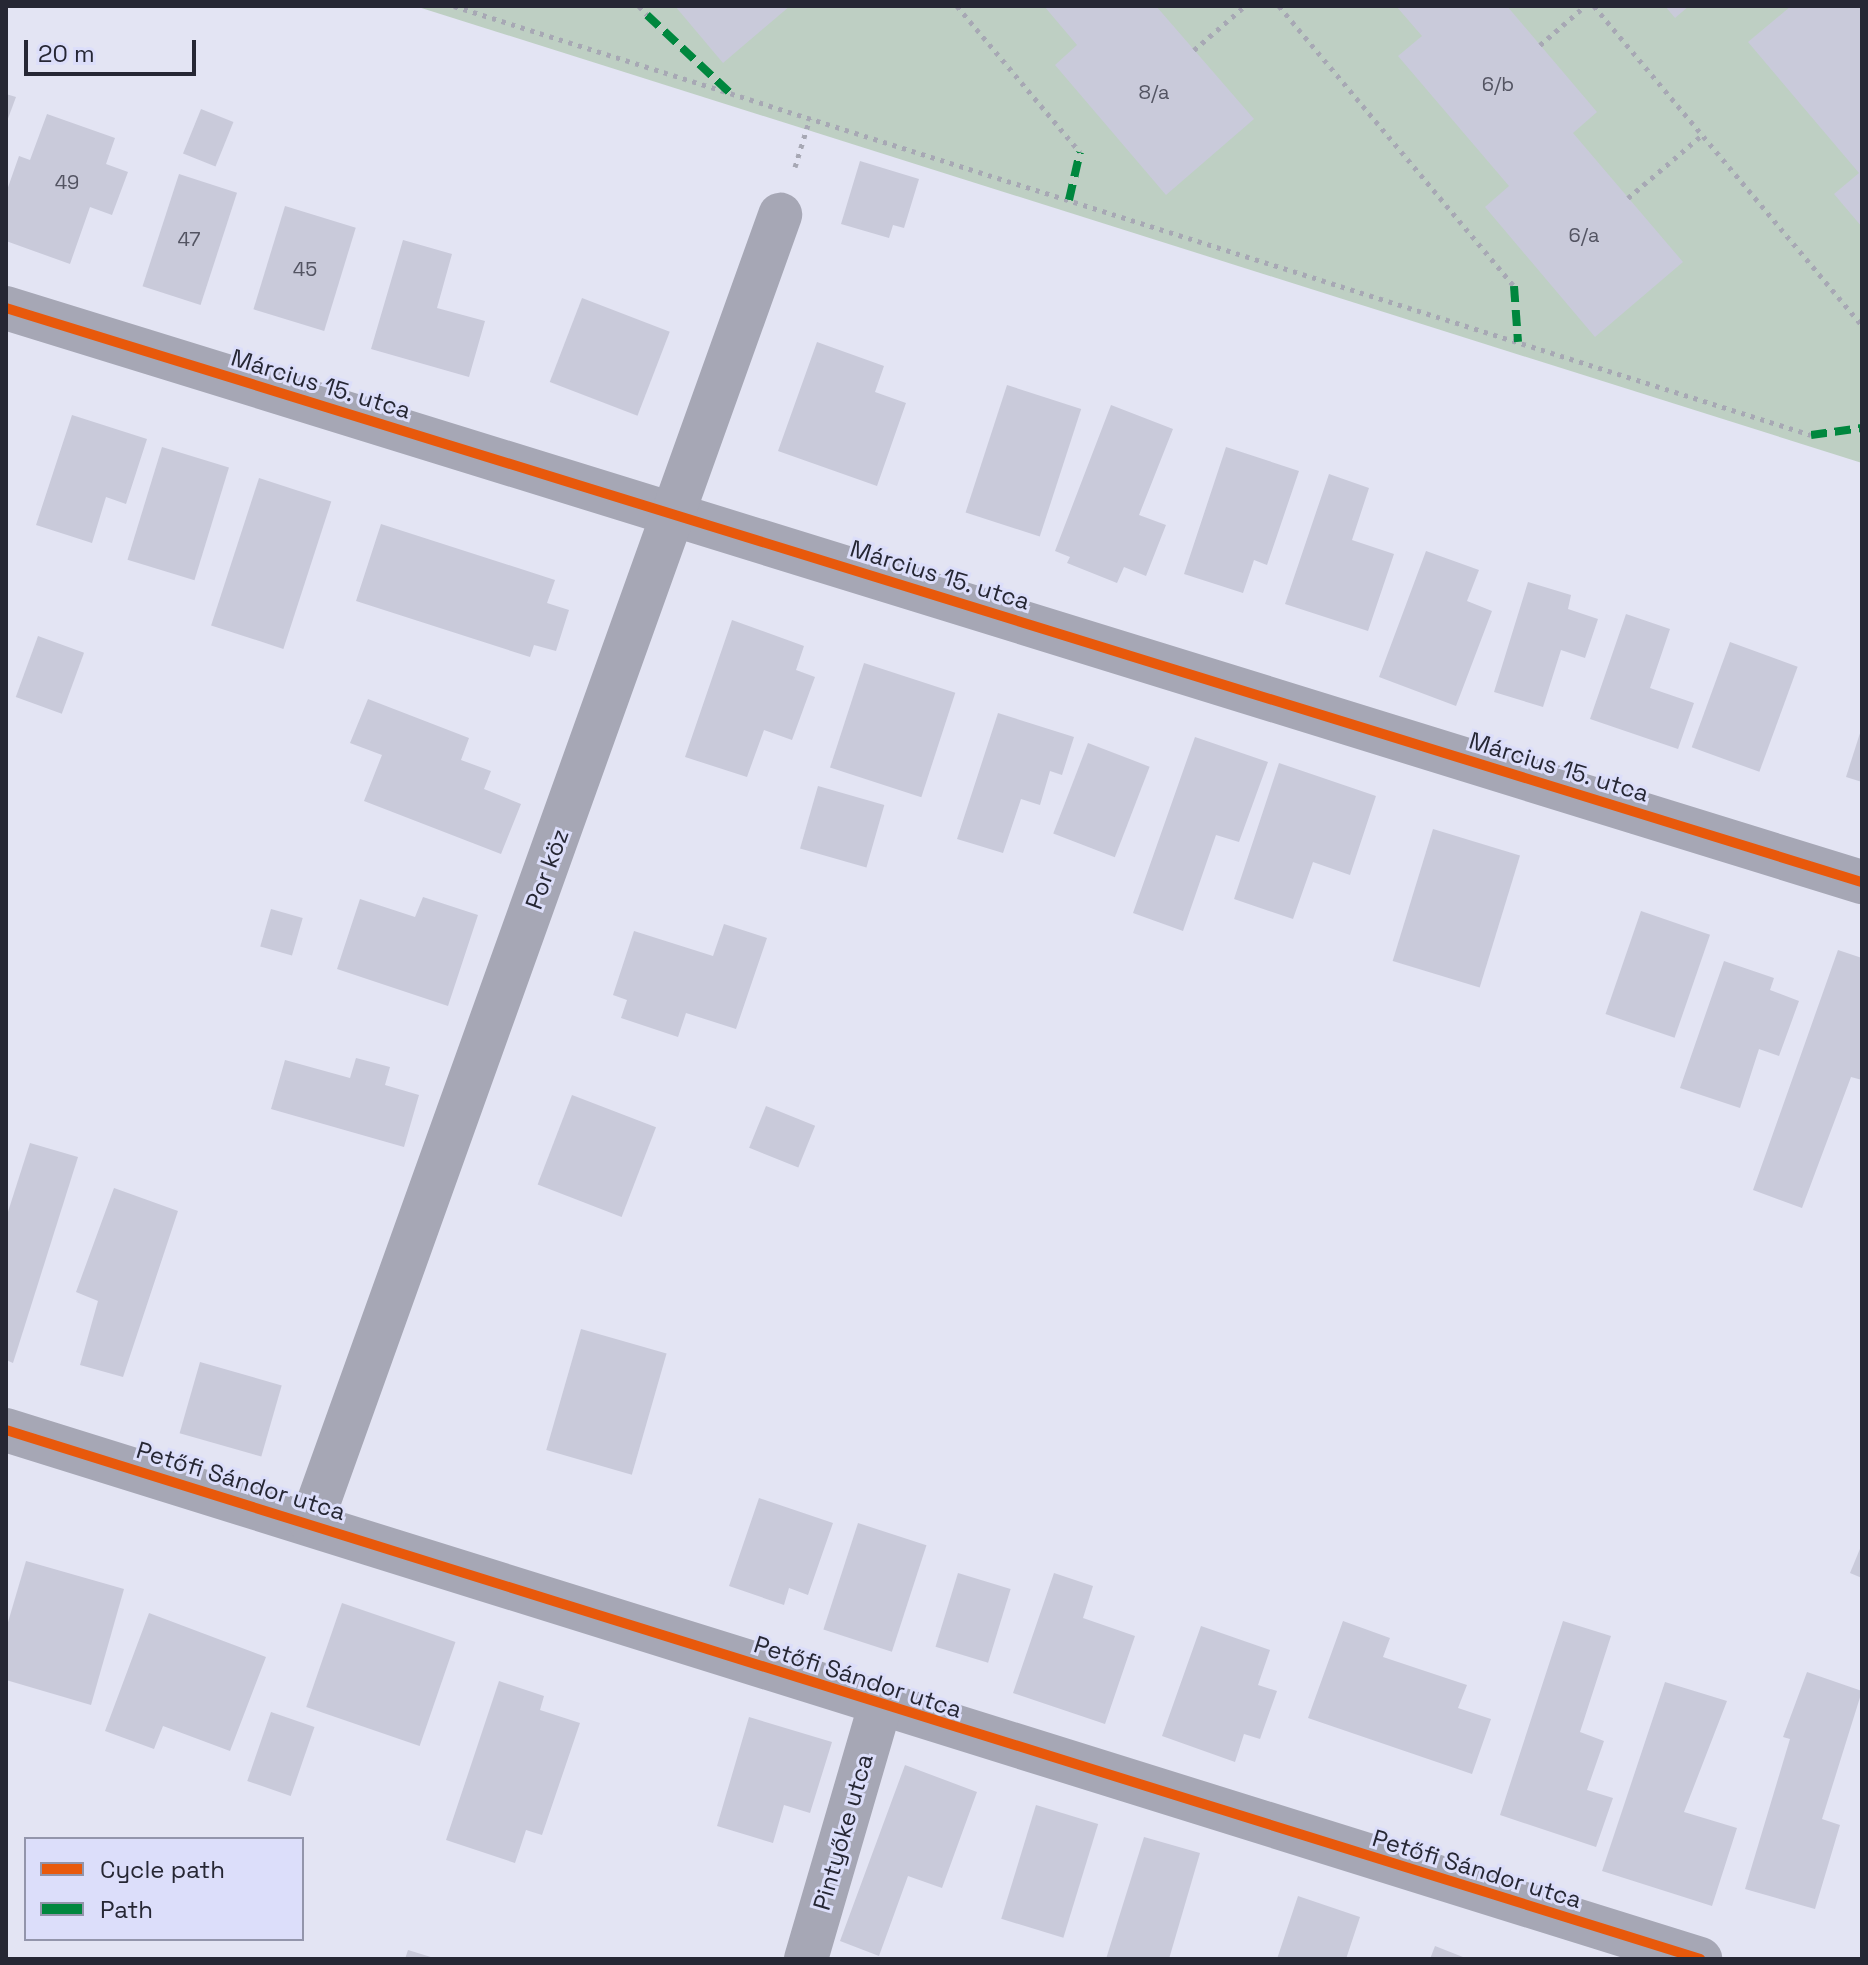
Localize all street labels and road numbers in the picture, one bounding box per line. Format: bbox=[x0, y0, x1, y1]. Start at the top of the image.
street label: Március 15. utca bbox=[227, 343, 415, 425]
street label: Március 15. utca bbox=[846, 534, 1034, 616]
street label: Március 15. utca bbox=[1465, 726, 1653, 808]
street label: Por köz bbox=[519, 825, 575, 913]
street label: Petőfi Sándor utca bbox=[133, 1436, 349, 1526]
street label: Petőfi Sándor utca bbox=[750, 1630, 966, 1724]
street label: Pintyőke utca bbox=[807, 1750, 879, 1914]
street label: Petőfi Sándor utca bbox=[1369, 1824, 1585, 1914]

